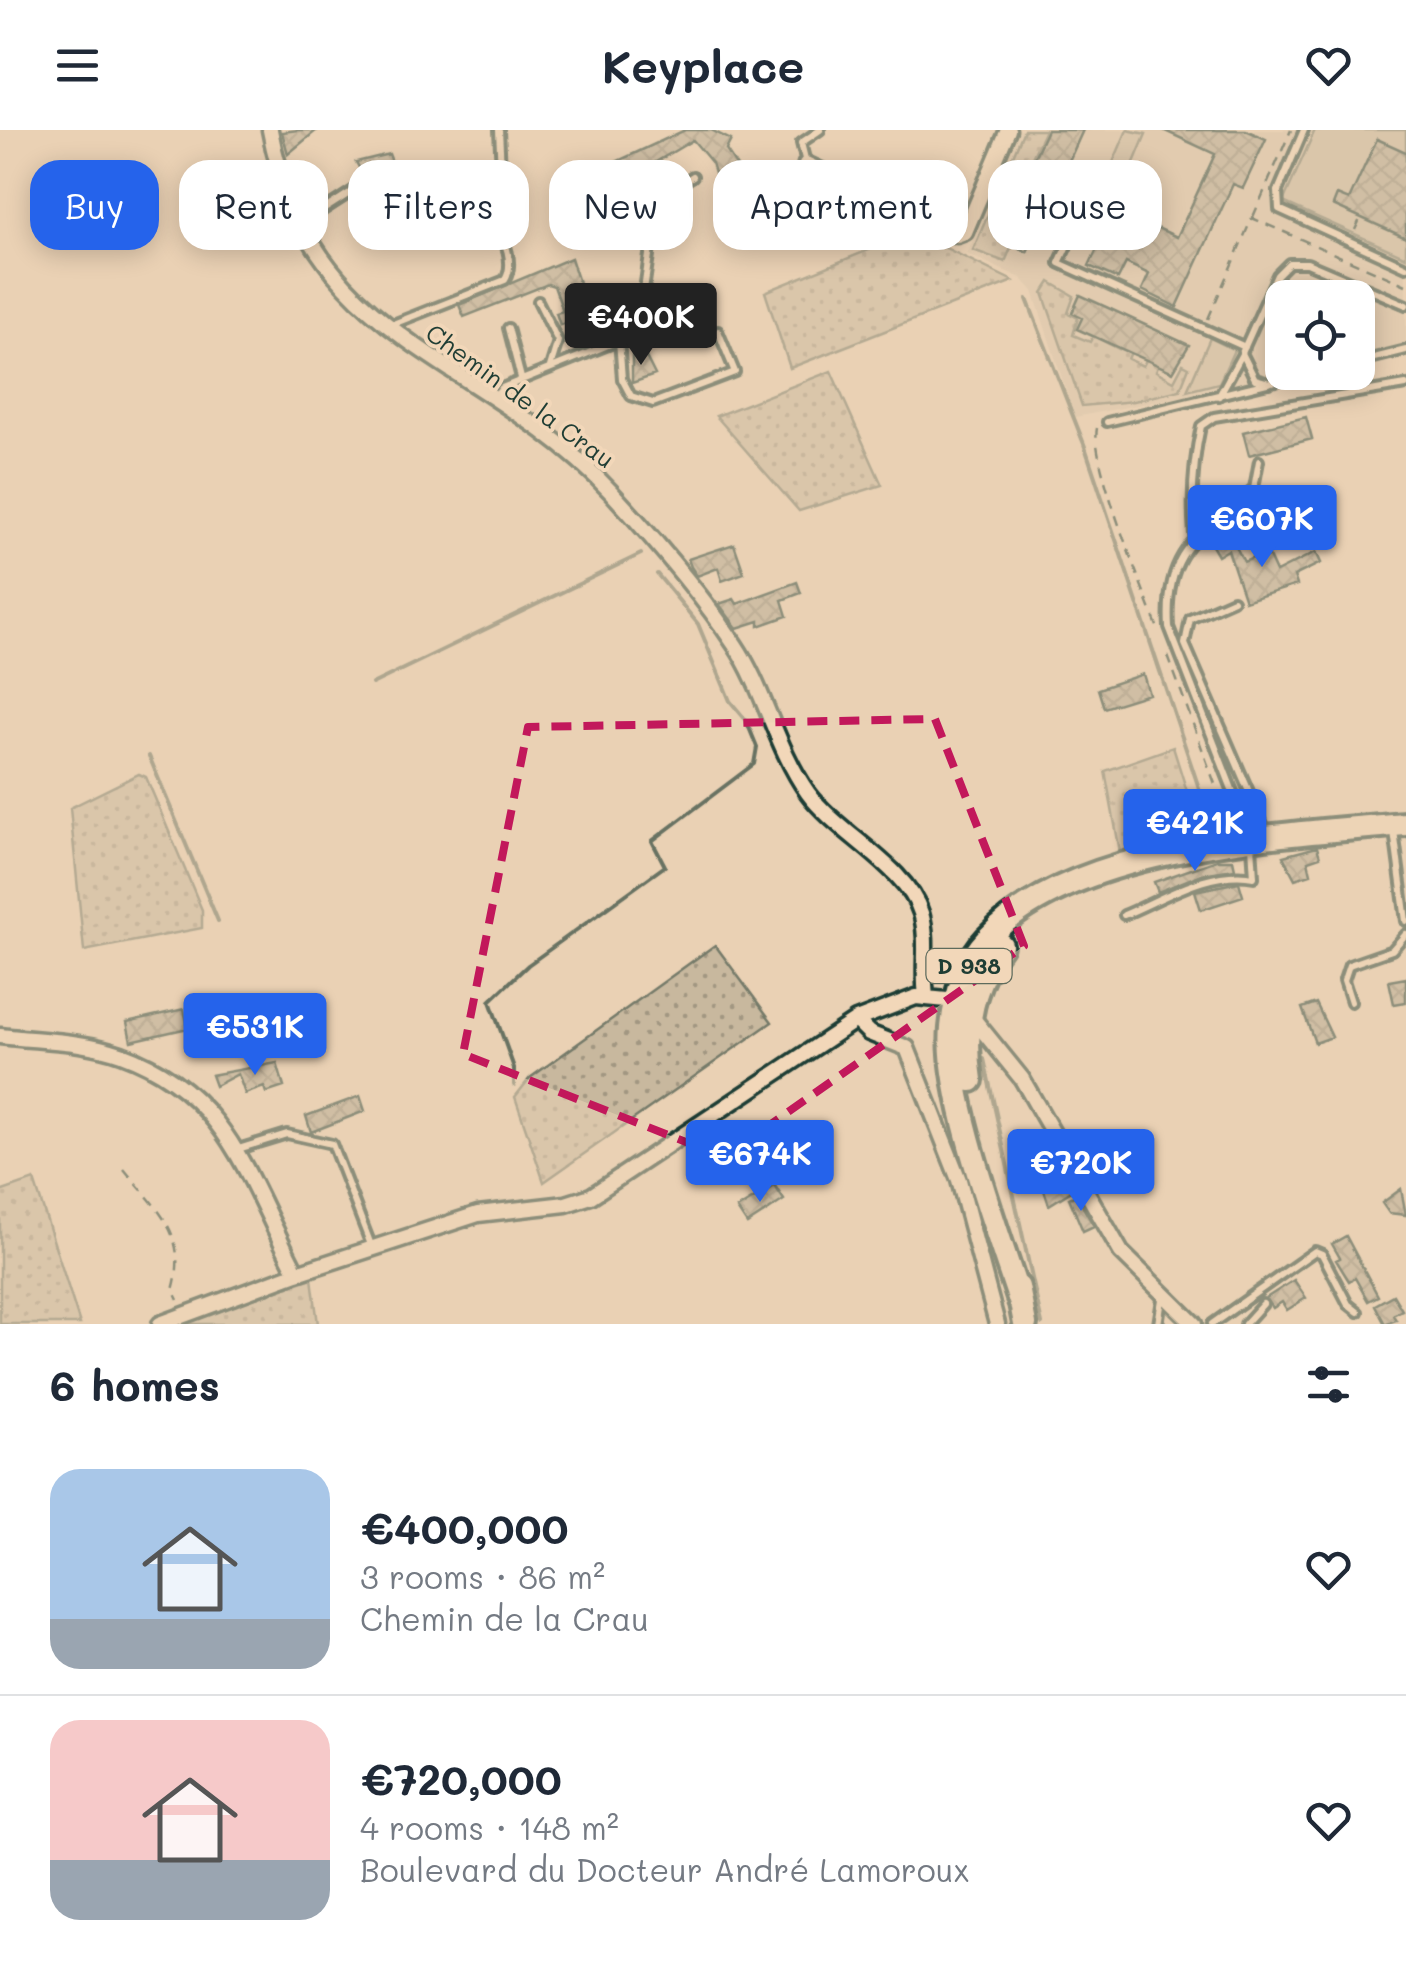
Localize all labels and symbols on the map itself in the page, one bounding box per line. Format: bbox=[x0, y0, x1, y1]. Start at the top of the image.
pin: €400K bbox=[571, 283, 711, 368]
street label: Chemin de la Crau bbox=[420, 316, 621, 474]
pin: €607K bbox=[1192, 485, 1332, 570]
pin: €421K bbox=[1125, 789, 1265, 874]
road number: D 938 bbox=[926, 949, 1012, 983]
pin: €531K bbox=[185, 993, 325, 1078]
pin: €674K bbox=[690, 1120, 830, 1205]
pin: €720K bbox=[1011, 1129, 1151, 1214]

